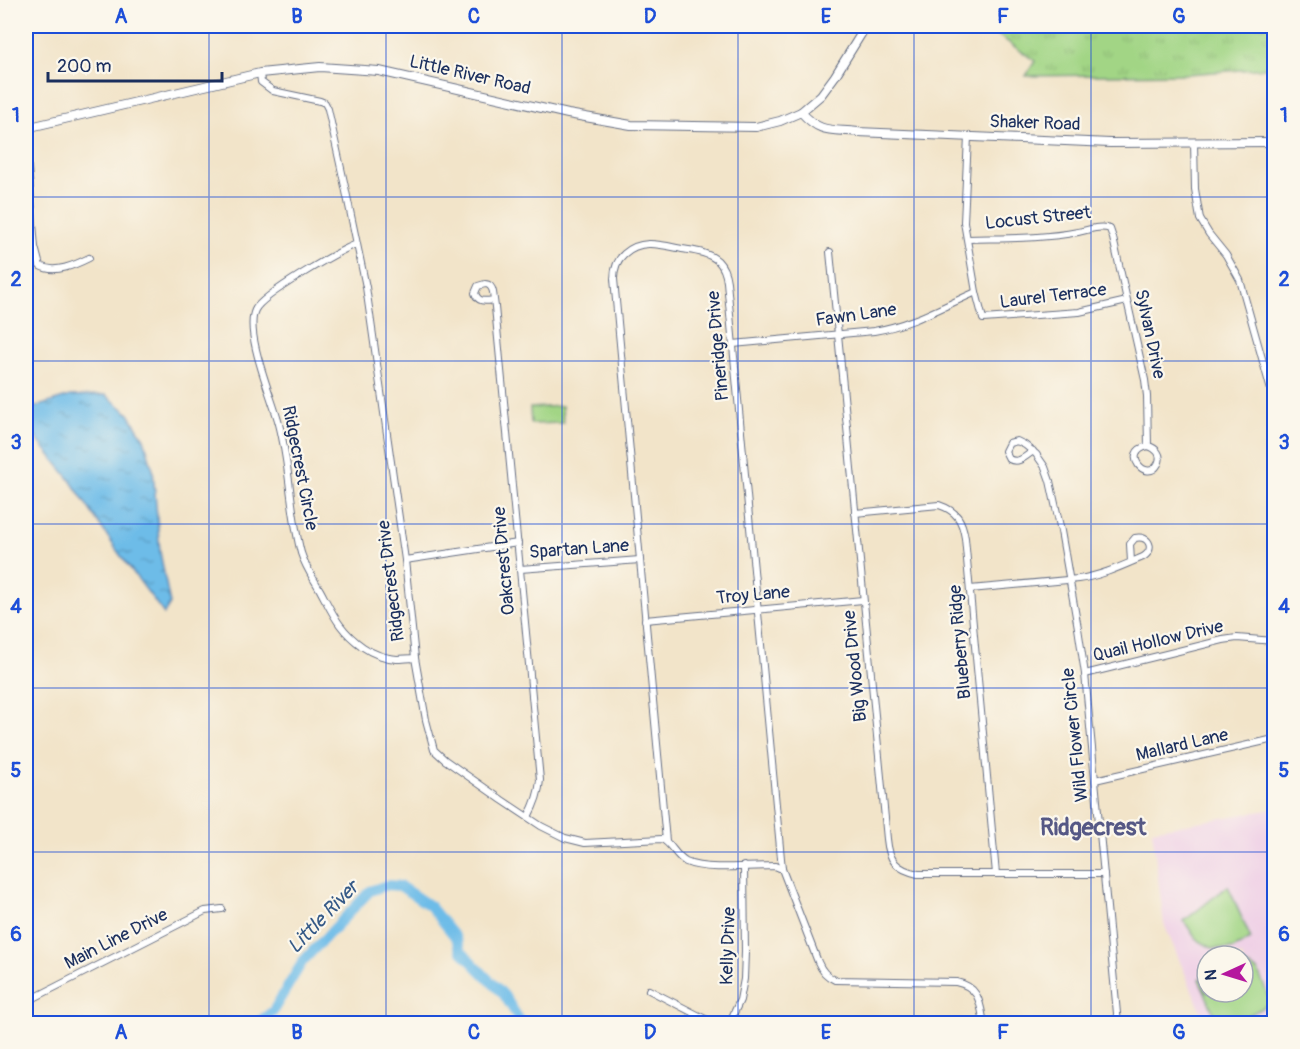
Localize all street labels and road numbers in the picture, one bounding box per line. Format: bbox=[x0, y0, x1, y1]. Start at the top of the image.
street label: Little River Road bbox=[407, 50, 533, 100]
street label: Shaker Road bbox=[989, 110, 1081, 136]
street label: Locust Street bbox=[984, 201, 1093, 235]
street label: Laurel Terrace bbox=[998, 278, 1108, 314]
street label: Sylvan Drive bbox=[1129, 287, 1171, 381]
street label: Pineridge Drive bbox=[702, 290, 734, 402]
street label: Fawn Lane bbox=[814, 298, 898, 332]
street label: Ridgecrest Circle bbox=[277, 404, 323, 532]
street label: Oakcrest Drive bbox=[488, 506, 520, 616]
street label: Ridgecrest Drive bbox=[372, 519, 410, 643]
street label: Spartan Lane bbox=[528, 534, 630, 564]
street label: Troy Lane bbox=[715, 580, 791, 610]
street label: Blueberry Ridge bbox=[944, 584, 976, 700]
street label: Big Wood Drive bbox=[838, 609, 872, 723]
street label: Quail Hollow Drive bbox=[1090, 615, 1226, 667]
street label: Wild Flower Circle bbox=[1057, 667, 1093, 803]
street label: Mallard Lane bbox=[1134, 723, 1231, 767]
street label: Main Line Drive bbox=[60, 903, 172, 975]
street label: Kelly Drive bbox=[715, 906, 741, 986]

